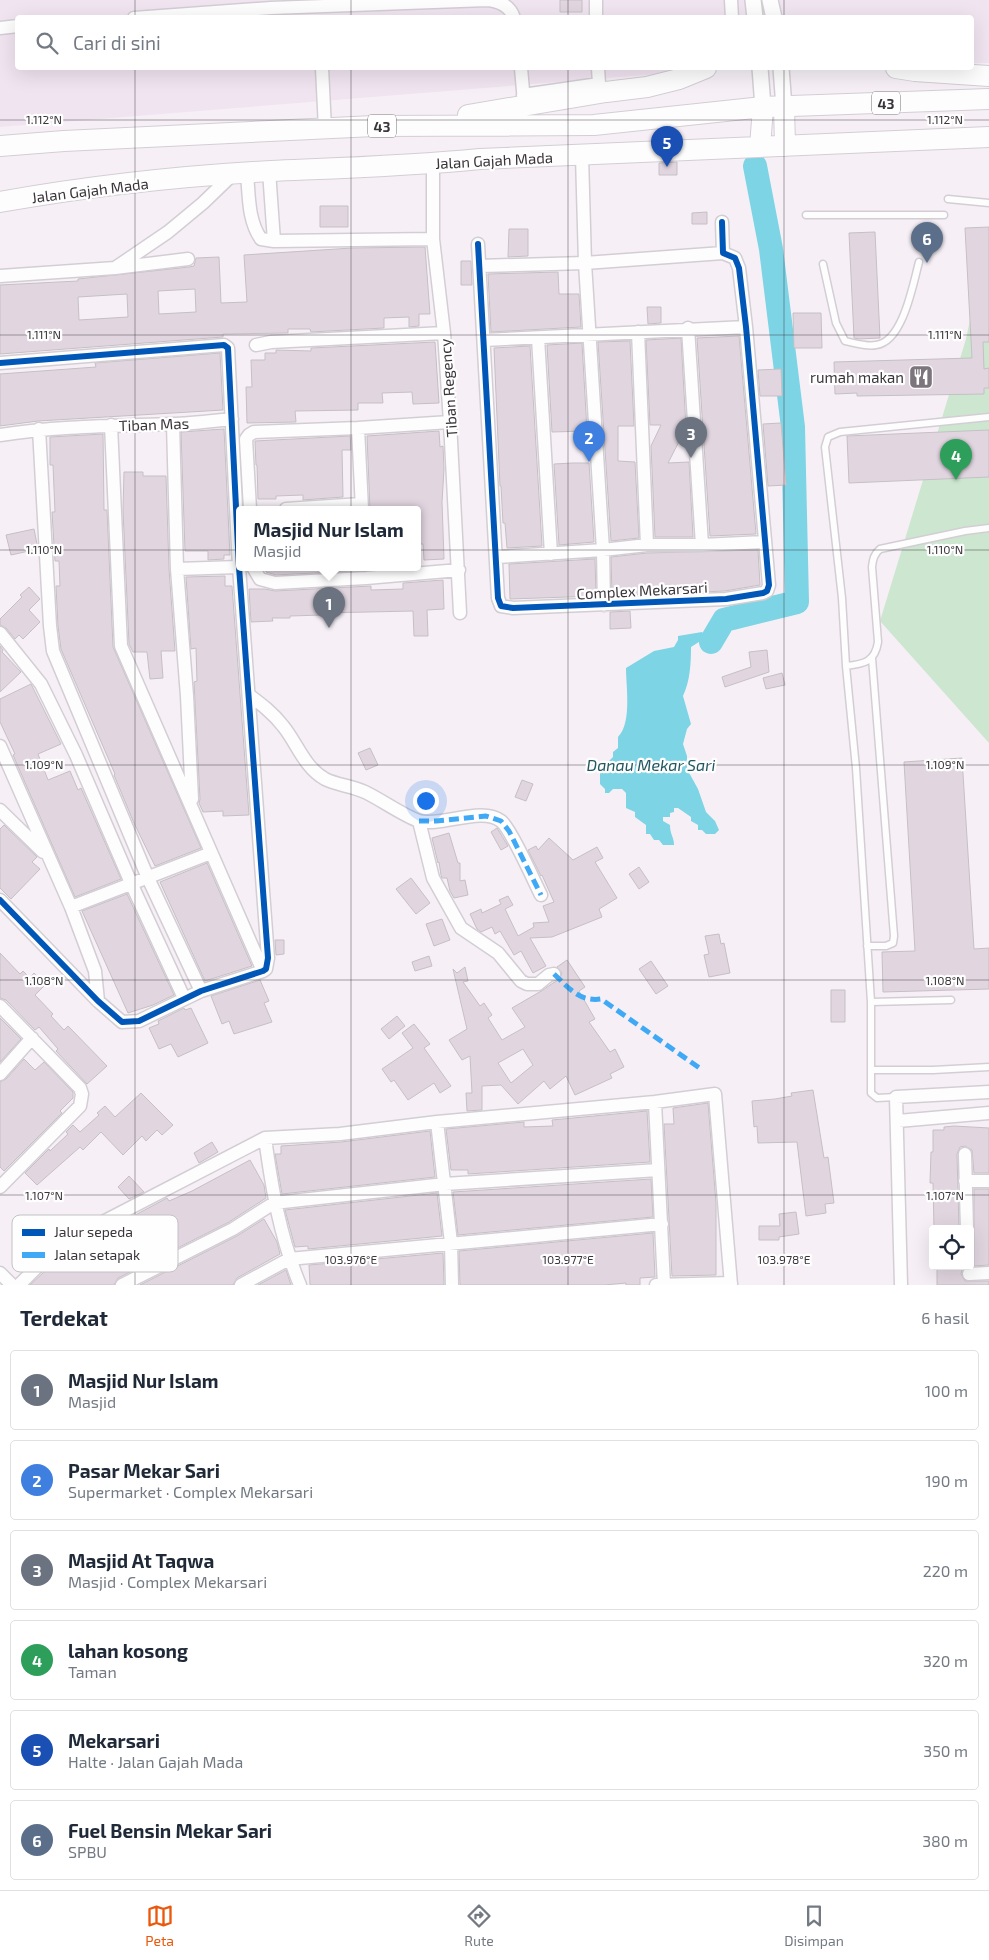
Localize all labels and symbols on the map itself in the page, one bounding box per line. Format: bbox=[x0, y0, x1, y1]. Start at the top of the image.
road number: 43 bbox=[872, 92, 900, 115]
text: 1.112°N bbox=[26, 112, 62, 126]
text: 1.112°N bbox=[927, 112, 963, 126]
road number: 43 bbox=[368, 114, 396, 138]
pin: 5 bbox=[651, 126, 683, 167]
street label: Jalan Gajah Mada bbox=[435, 148, 553, 173]
street label: Jalan Gajah Mada bbox=[30, 174, 150, 207]
pin: 6 bbox=[911, 222, 943, 263]
text: 1.111°N bbox=[27, 327, 61, 341]
text: 1.111°N bbox=[928, 327, 962, 341]
street label: Tiban Regency bbox=[436, 338, 460, 438]
restaurant icon: rumah makan bbox=[908, 364, 934, 390]
place label: rumah makan bbox=[810, 368, 904, 386]
street label: Tiban Mas bbox=[119, 414, 189, 434]
pin: 3 bbox=[675, 417, 707, 458]
pin: 2 bbox=[573, 421, 605, 462]
pin: 4 bbox=[940, 439, 972, 480]
text: 1.110°N bbox=[26, 542, 62, 556]
text: 1.110°N bbox=[927, 542, 963, 556]
street label: Complex Mekarsari bbox=[576, 578, 708, 602]
pin: 1 bbox=[313, 587, 345, 628]
water label: Danau Mekar Sari bbox=[587, 755, 716, 774]
text: 1.109°N bbox=[25, 757, 63, 771]
text: 1.109°N bbox=[926, 757, 964, 771]
your location bbox=[413, 788, 439, 814]
text: 1.108°N bbox=[24, 973, 64, 987]
text: 1.108°N bbox=[925, 973, 965, 987]
text: 1.107°N bbox=[25, 1188, 63, 1202]
text: 1.107°N bbox=[926, 1188, 964, 1202]
legend bbox=[12, 1215, 178, 1272]
text: Jalur sepeda bbox=[54, 1223, 133, 1240]
text: Jalan setapak bbox=[54, 1246, 140, 1263]
text: 103.976°E bbox=[325, 1252, 377, 1266]
text: 103.977°E bbox=[542, 1252, 594, 1266]
text: 103.978°E bbox=[758, 1252, 811, 1266]

